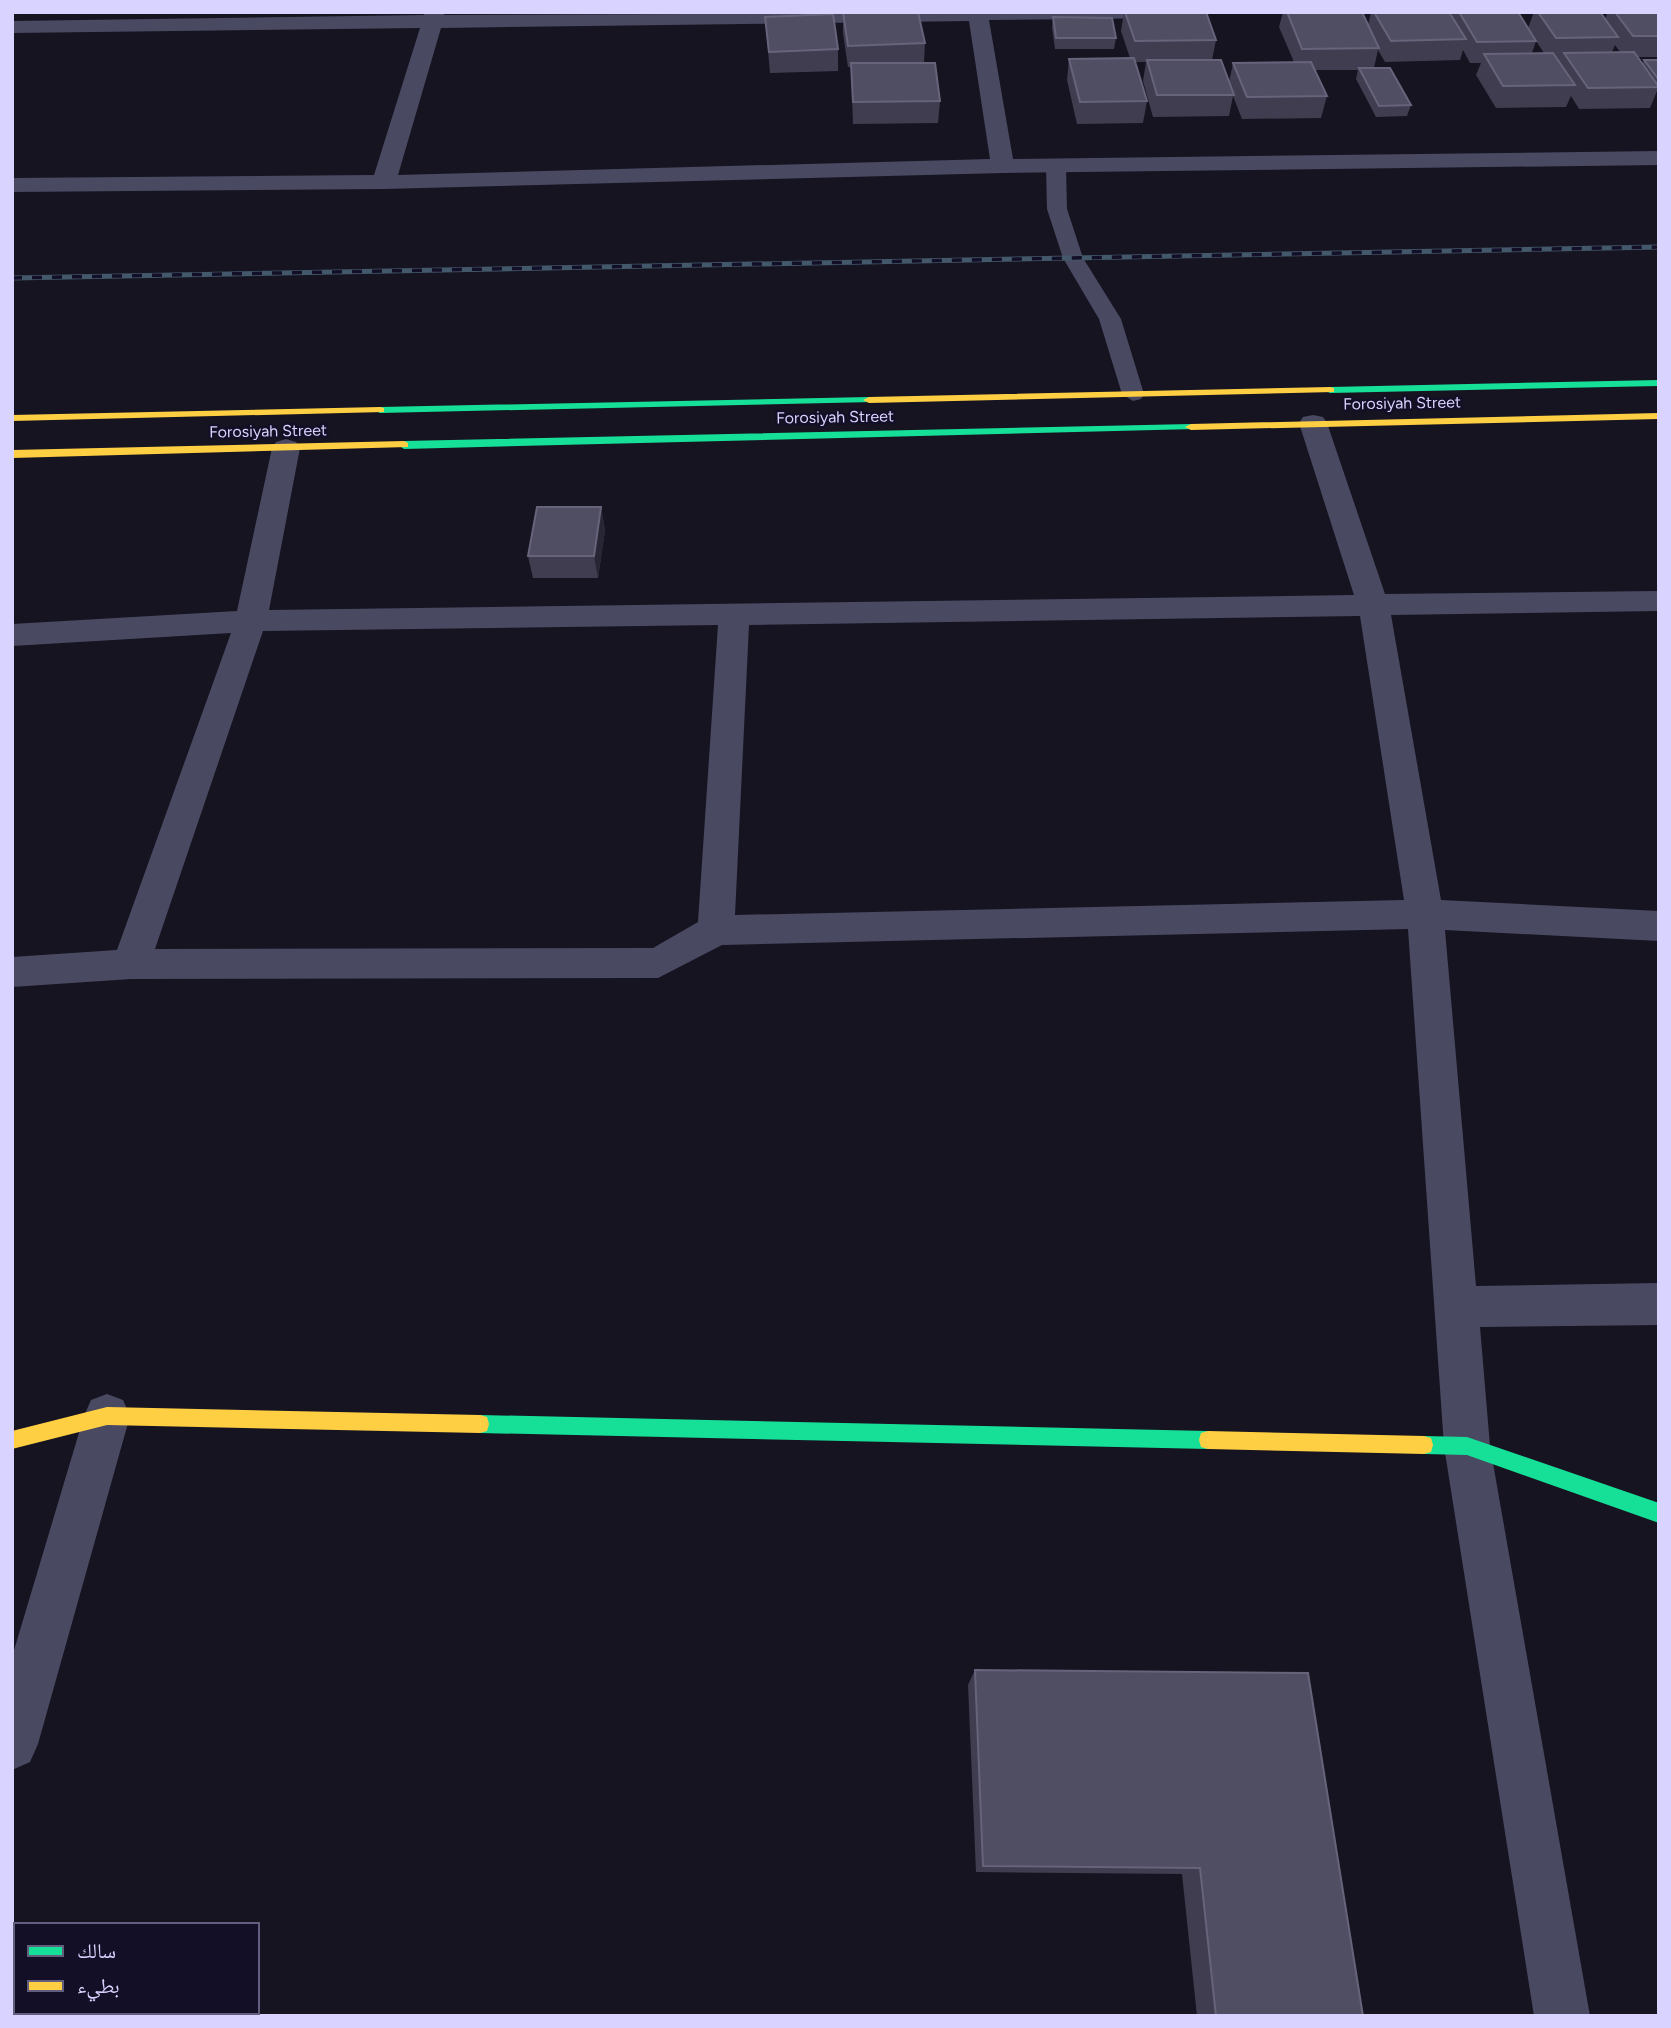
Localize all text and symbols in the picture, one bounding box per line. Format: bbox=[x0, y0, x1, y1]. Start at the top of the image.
street label: Forosiyah Street bbox=[1343, 392, 1461, 414]
street label: Forosiyah Street bbox=[776, 406, 894, 428]
street label: Forosiyah Street bbox=[209, 420, 327, 442]
legend bbox=[14, 1923, 259, 2014]
text: سالك bbox=[77, 1938, 116, 1963]
text: بطيء bbox=[77, 1973, 120, 2002]

